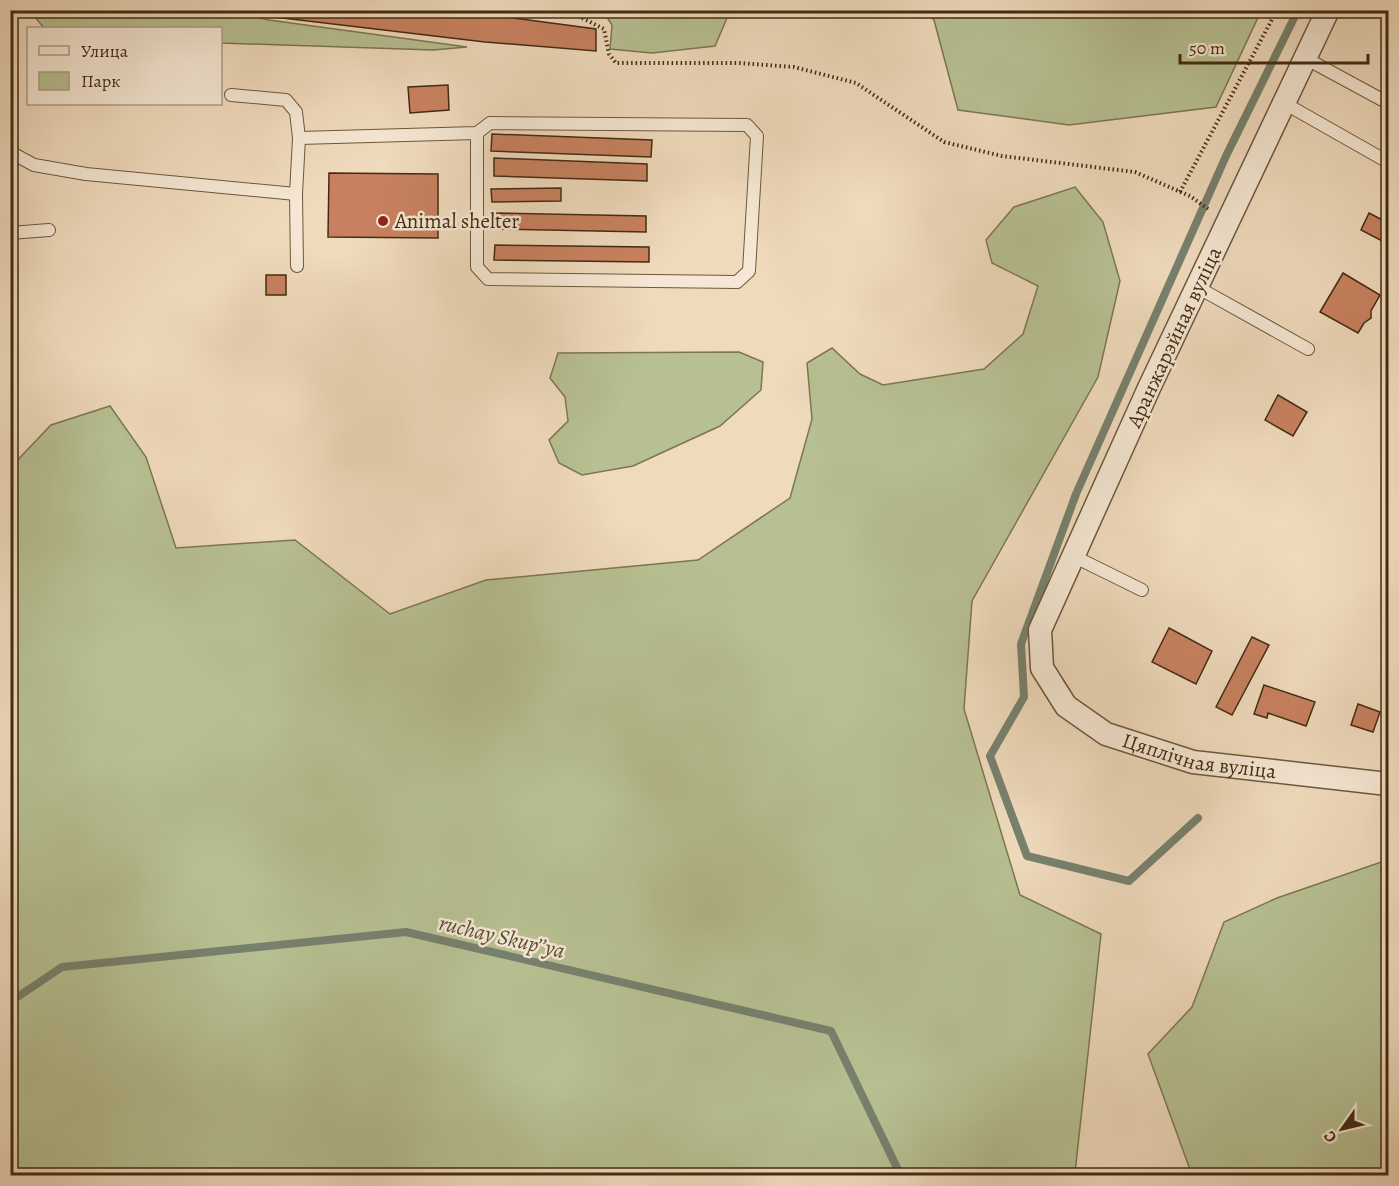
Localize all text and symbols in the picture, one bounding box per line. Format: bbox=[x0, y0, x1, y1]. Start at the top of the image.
legend bbox=[27, 27, 222, 105]
scale bar bbox=[1180, 27, 1368, 65]
text: 50 m bbox=[1189, 36, 1225, 60]
text: Улица bbox=[81, 39, 129, 63]
text: Парк bbox=[81, 69, 121, 93]
place label: Animal shelter bbox=[394, 207, 519, 235]
marker: Animal shelter bbox=[376, 214, 390, 228]
street label: Аранжарэйная вуліца bbox=[1119, 242, 1228, 433]
street label: Цяплічная вуліца bbox=[1119, 726, 1278, 785]
water label: ruchay Skup’’ya bbox=[436, 908, 568, 966]
north arrow bbox=[1312, 1099, 1372, 1159]
text: С bbox=[1318, 1126, 1342, 1147]

